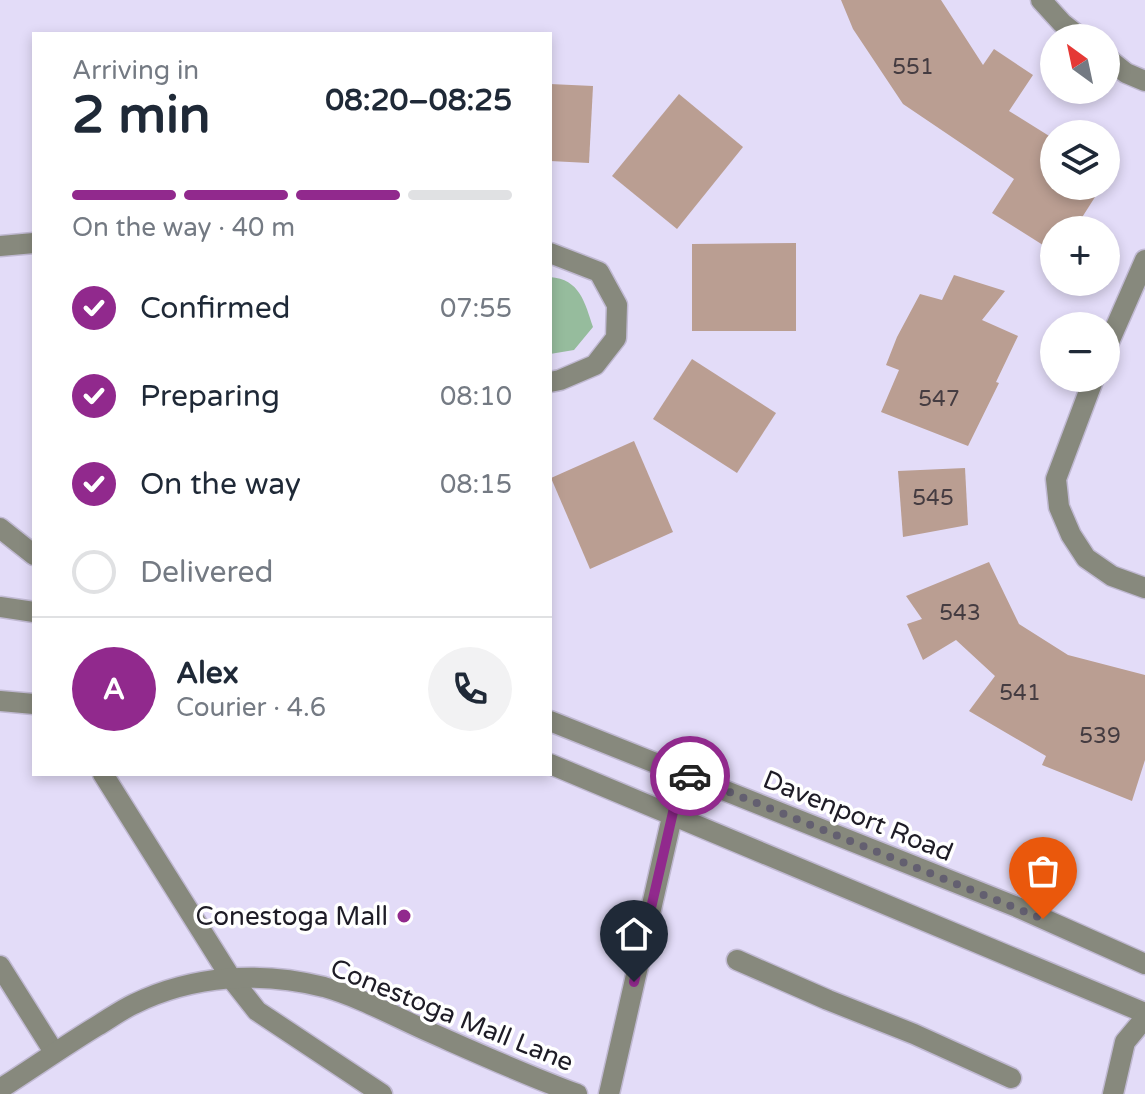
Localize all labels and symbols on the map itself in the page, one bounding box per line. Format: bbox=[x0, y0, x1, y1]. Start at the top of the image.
north arrow bbox=[1040, 24, 1120, 104]
house number: 551 bbox=[892, 54, 934, 80]
house number: 547 bbox=[918, 386, 960, 412]
house number: 545 bbox=[912, 485, 954, 511]
house number: 543 bbox=[939, 600, 981, 626]
house number: 541 bbox=[999, 680, 1041, 706]
house number: 539 bbox=[1079, 723, 1121, 749]
courier bbox=[650, 736, 730, 816]
street label: Davenport Road bbox=[759, 764, 957, 868]
pin bbox=[1009, 837, 1077, 919]
pin bbox=[600, 900, 668, 982]
place label: Conestoga Mall bbox=[196, 901, 388, 932]
marker: Conestoga Mall bbox=[395, 907, 413, 925]
street label: Conestoga Mall Lane bbox=[326, 952, 578, 1078]

